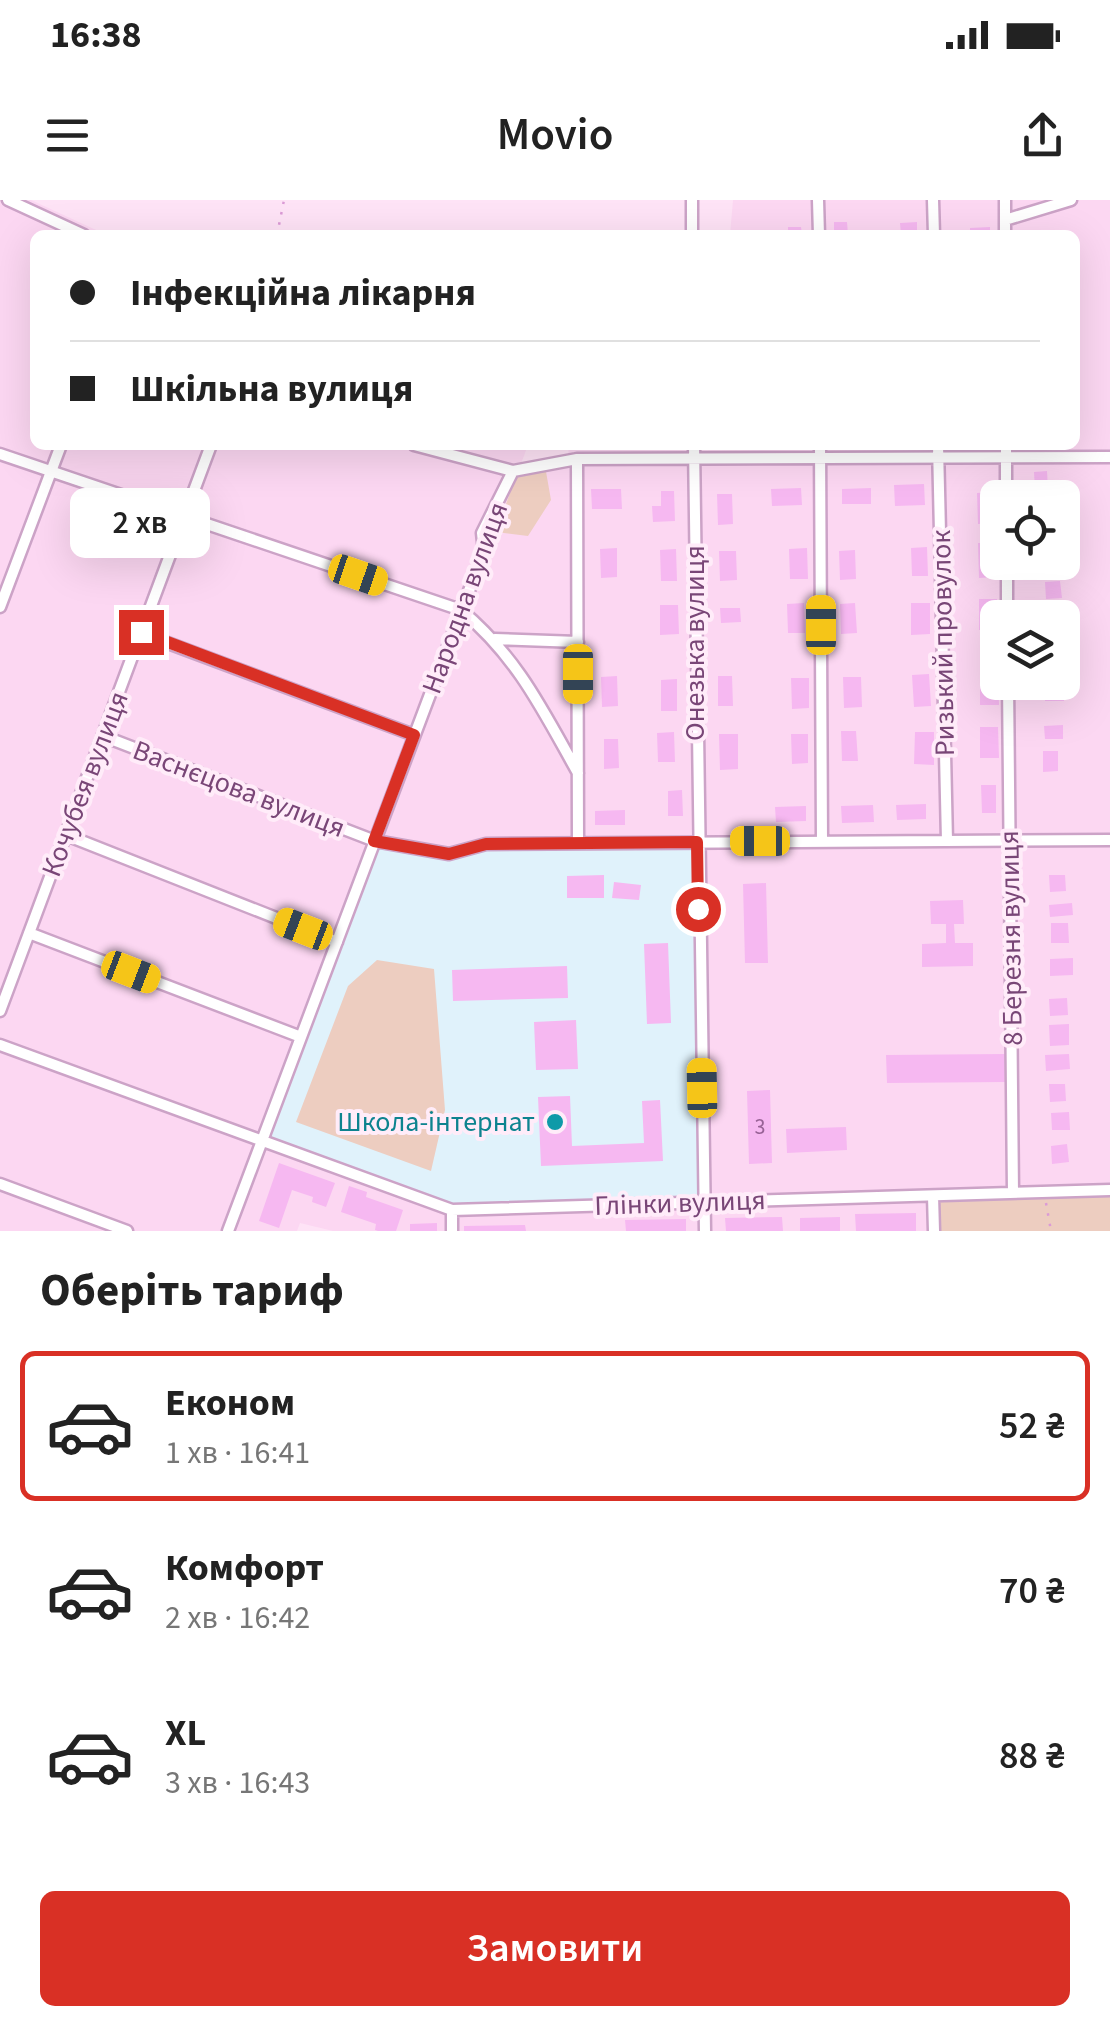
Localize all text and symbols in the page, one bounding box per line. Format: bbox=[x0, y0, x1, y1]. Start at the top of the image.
text: 16:38 bbox=[50, 8, 142, 62]
text: Movio bbox=[497, 103, 613, 167]
icon: menu bbox=[40, 108, 95, 163]
icon: share bbox=[1015, 108, 1070, 163]
text: Інфекційна лікарня bbox=[130, 266, 476, 320]
text: Шкільна вулиця bbox=[130, 362, 413, 416]
map controls bbox=[980, 480, 1080, 700]
button: locate bbox=[980, 480, 1080, 580]
callout: 2 хв bbox=[71, 487, 211, 557]
street label: Народна вулиця bbox=[412, 497, 518, 699]
text: 2 хв bbox=[113, 500, 167, 546]
street label: Ризький провулок bbox=[921, 529, 965, 757]
street label: Онезька вулиця bbox=[675, 545, 715, 741]
car bbox=[325, 551, 391, 599]
car bbox=[806, 595, 836, 655]
button: layers bbox=[980, 600, 1080, 700]
route end bbox=[119, 610, 164, 655]
car bbox=[563, 644, 593, 704]
street label: Кочубея вулиця bbox=[31, 686, 139, 882]
street label: Васнєцова вулиця bbox=[127, 730, 351, 848]
car bbox=[730, 826, 790, 856]
street label: 8 Березня вулиця bbox=[989, 830, 1033, 1046]
route start bbox=[676, 887, 721, 932]
car bbox=[270, 904, 336, 954]
car bbox=[98, 947, 164, 997]
car bbox=[686, 1058, 718, 1118]
place label: Школа-інтернат bbox=[337, 1102, 535, 1142]
marker: Школа-інтернат bbox=[544, 1111, 566, 1133]
house number: 3 bbox=[755, 1111, 765, 1143]
street label: Глінки вулиця bbox=[594, 1180, 766, 1226]
text: Оберіть тариф bbox=[40, 1259, 344, 1323]
text: Економ bbox=[165, 1376, 295, 1430]
icon: car bbox=[45, 1381, 135, 1471]
text: 52 ₴ bbox=[999, 1399, 1065, 1453]
text: 1 хв · 16:41 bbox=[165, 1430, 310, 1476]
text: Комфорт bbox=[165, 1541, 324, 1595]
icon: car bbox=[45, 1546, 135, 1636]
text: 70 ₴ bbox=[999, 1564, 1065, 1618]
text: 2 хв · 16:42 bbox=[165, 1595, 310, 1641]
text: XL bbox=[165, 1706, 206, 1760]
icon: car bbox=[45, 1711, 135, 1801]
text: 88 ₴ bbox=[999, 1729, 1065, 1783]
text: 3 хв · 16:43 bbox=[165, 1760, 310, 1806]
button: Замовити bbox=[40, 1891, 1070, 2006]

